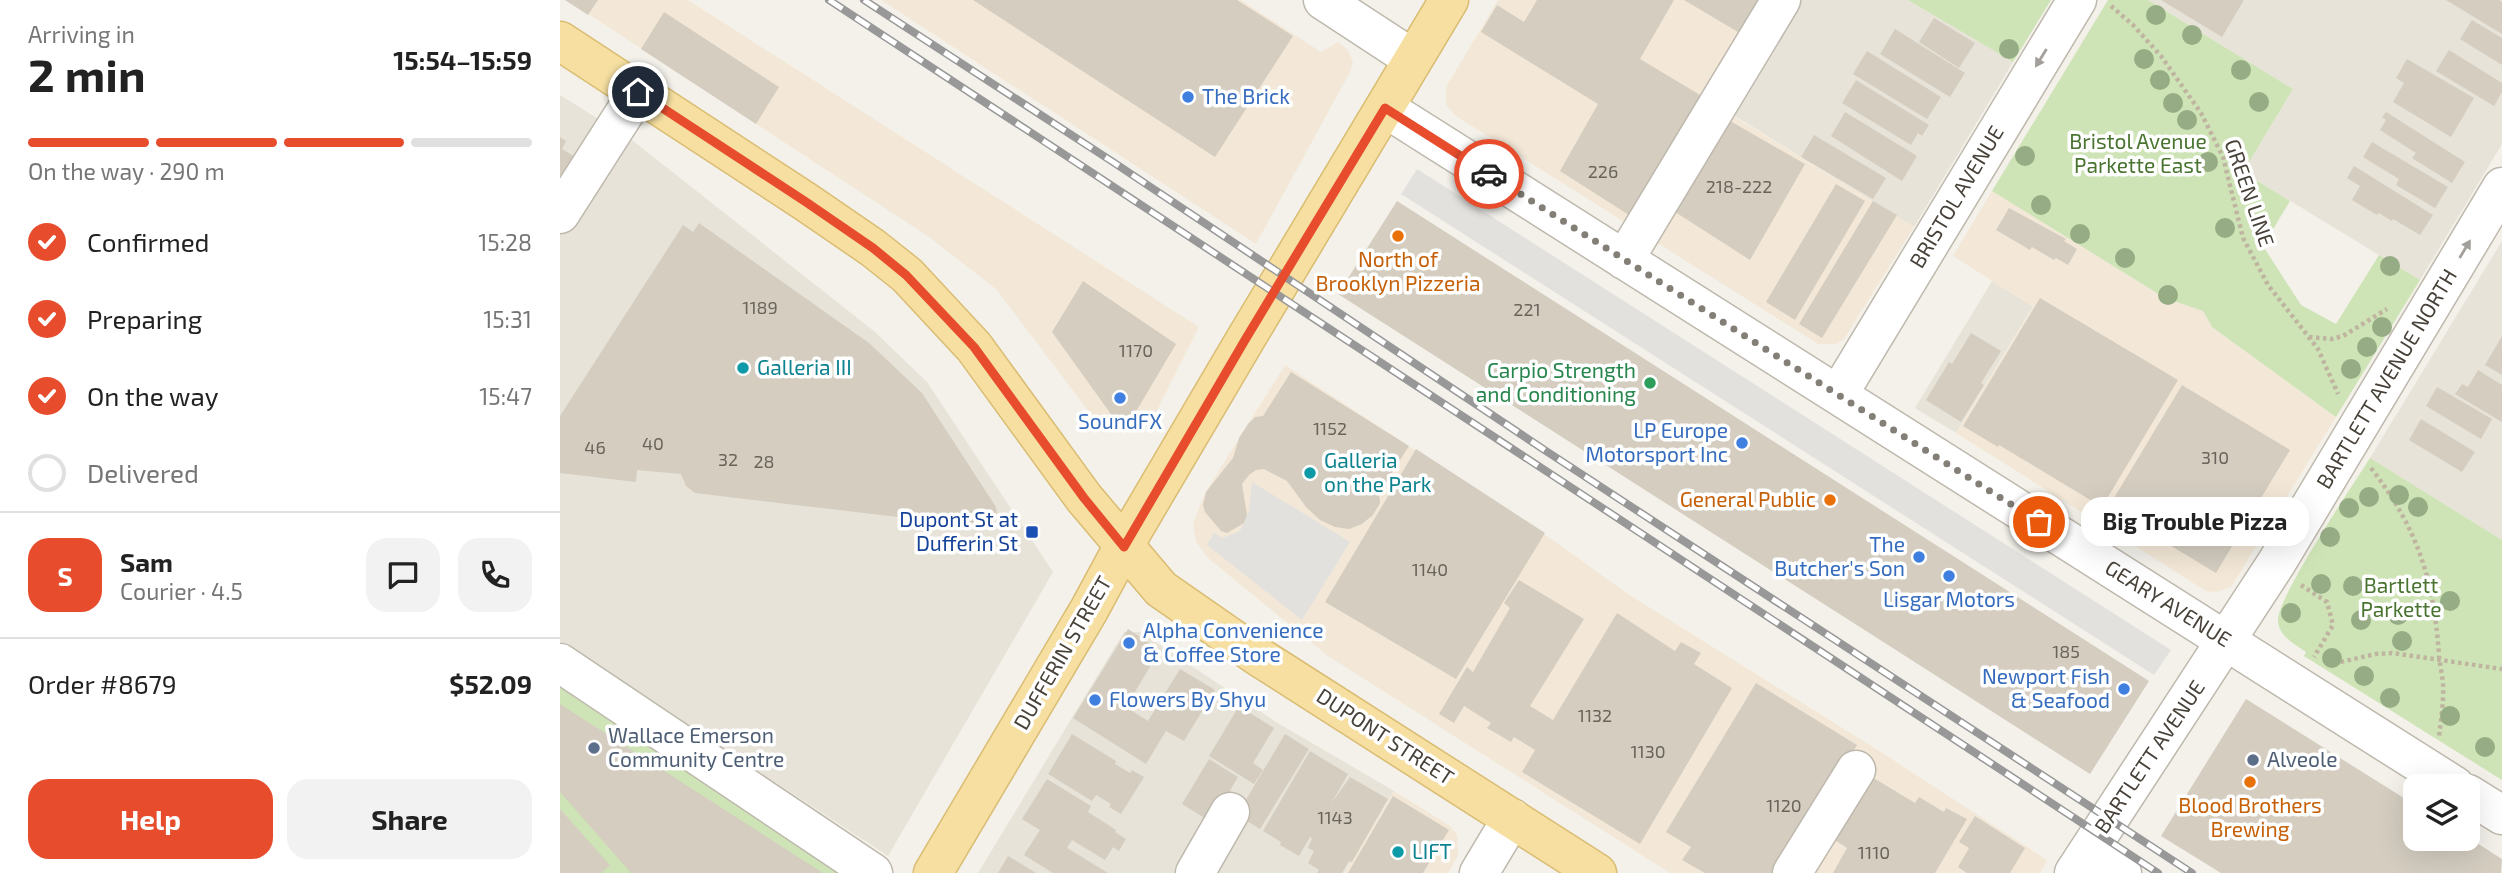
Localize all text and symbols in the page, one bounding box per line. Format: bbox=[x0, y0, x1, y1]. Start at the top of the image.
text: Arriving in bbox=[28, 20, 135, 48]
text: 15:54–15:59 bbox=[393, 44, 532, 75]
text: 2 min bbox=[28, 46, 146, 101]
one-way arrow bbox=[2035, 49, 2048, 68]
pin bbox=[608, 62, 668, 122]
icon: home bbox=[619, 73, 657, 111]
place label: The Brick bbox=[1202, 83, 1290, 108]
marker: The Brick bbox=[1180, 89, 1196, 105]
street label: BRISTOL AVENUE bbox=[1903, 121, 2008, 272]
park label: Bristol Avenue Parkette East bbox=[2069, 128, 2207, 177]
street label: GREEN LINE bbox=[2220, 135, 2280, 250]
courier bbox=[1454, 139, 1524, 209]
icon: car bbox=[1470, 155, 1508, 193]
text: On the way · 290 m bbox=[28, 157, 225, 185]
house number: 226 bbox=[1588, 160, 1618, 182]
house number: 218-222 bbox=[1706, 175, 1772, 197]
icon: check bbox=[28, 223, 66, 261]
text: Confirmed bbox=[87, 226, 210, 257]
text: 15:28 bbox=[478, 228, 532, 256]
marker: North of Brooklyn Pizzeria bbox=[1390, 228, 1406, 244]
one-way arrow bbox=[2459, 239, 2471, 258]
place label: North of Brooklyn Pizzeria bbox=[1316, 246, 1480, 295]
street label: BARTLETT AVENUE NORTH bbox=[2310, 264, 2461, 493]
house number: 1189 bbox=[742, 296, 778, 318]
house number: 221 bbox=[1513, 298, 1541, 320]
icon: check bbox=[28, 300, 66, 338]
text: Preparing bbox=[87, 303, 202, 334]
text: 15:31 bbox=[483, 305, 532, 333]
house number: 1170 bbox=[1119, 339, 1153, 361]
place label: Galleria III bbox=[757, 354, 852, 379]
place label: Carpio Strength and Conditioning bbox=[1476, 357, 1636, 406]
marker: Galleria III bbox=[735, 360, 751, 376]
marker: Carpio Strength and Conditioning bbox=[1642, 375, 1658, 391]
icon: check bbox=[28, 377, 66, 415]
text: On the way bbox=[87, 380, 218, 411]
text: 15:47 bbox=[479, 382, 532, 410]
marker: SoundFX bbox=[1112, 390, 1128, 406]
place label: SoundFX bbox=[1078, 408, 1162, 433]
house number: 1152 bbox=[1313, 417, 1347, 439]
place label: LP Europe Motorsport Inc bbox=[1585, 417, 1728, 466]
house number: 40 bbox=[642, 432, 664, 454]
marker: LP Europe Motorsport Inc bbox=[1734, 435, 1750, 451]
house number: 46 bbox=[584, 436, 606, 458]
house number: 310 bbox=[2201, 446, 2229, 468]
place label: Galleria on the Park bbox=[1324, 447, 1432, 496]
house number: 32 bbox=[718, 448, 738, 470]
house number: 28 bbox=[753, 450, 775, 472]
text: Delivered bbox=[87, 457, 199, 488]
marker: Galleria on the Park bbox=[1302, 465, 1318, 481]
place label: General Public bbox=[1680, 486, 1816, 511]
marker: General Public bbox=[1822, 492, 1838, 508]
pin bbox=[2009, 492, 2069, 552]
callout: Big Trouble Pizza bbox=[2081, 498, 2308, 546]
icon: bag bbox=[2020, 503, 2058, 541]
place label: Dupont St at Dufferin St bbox=[899, 506, 1018, 555]
text: Big Trouble Pizza bbox=[2103, 507, 2287, 535]
marker: Dupont St at Dufferin St bbox=[1024, 524, 1040, 540]
place label: The Butcher's Son bbox=[1774, 531, 1905, 580]
button: chat bbox=[366, 538, 440, 612]
button: phone bbox=[458, 538, 532, 612]
text: Sam bbox=[120, 546, 173, 577]
marker: The Butcher's Son bbox=[1911, 549, 1927, 565]
street label: GEARY AVENUE bbox=[2101, 554, 2236, 651]
house number: 1140 bbox=[1412, 558, 1448, 580]
text: S bbox=[57, 560, 73, 591]
marker: Lisgar Motors bbox=[1941, 568, 1957, 584]
street label: DUFFERIN STREET bbox=[1008, 571, 1116, 733]
park label: Bartlett Parkette bbox=[2360, 572, 2442, 621]
text: Courier · 4.5 bbox=[120, 577, 243, 605]
place label: Lisgar Motors bbox=[1883, 586, 2015, 611]
place label: Alpha Convenience & Coffee Store bbox=[1143, 617, 1324, 666]
marker: Alpha Convenience & Coffee Store bbox=[1121, 635, 1137, 651]
house number: 185 bbox=[2052, 640, 2080, 662]
place label: Newport Fish & Seafood bbox=[1982, 663, 2110, 712]
text: Order #8679 bbox=[28, 668, 177, 699]
text: $52.09 bbox=[449, 668, 532, 699]
street label: BARTLETT AVENUE bbox=[2088, 675, 2209, 837]
marker: Newport Fish & Seafood bbox=[2116, 681, 2132, 697]
street label: DUPONT STREET bbox=[1313, 682, 1459, 789]
place label: Flowers By Shyu bbox=[1109, 686, 1266, 711]
marker: Flowers By Shyu bbox=[1087, 692, 1103, 708]
house number: 1132 bbox=[1578, 704, 1612, 726]
place label: Wallace Emerson Community Centre bbox=[608, 722, 784, 771]
marker: Wallace Emerson Community Centre bbox=[586, 740, 602, 756]
house number: 1130 bbox=[1630, 740, 1666, 762]
place label: Alveole bbox=[2267, 746, 2338, 771]
marker: Alveole bbox=[2245, 752, 2261, 768]
marker: Blood Brothers Brewing bbox=[2242, 774, 2258, 790]
map controls bbox=[2403, 774, 2480, 851]
button: layers bbox=[2403, 774, 2480, 851]
button: Help bbox=[28, 779, 273, 859]
button: Share bbox=[287, 779, 532, 859]
place label: Blood Brothers Brewing bbox=[2178, 792, 2322, 841]
house number: 1120 bbox=[1766, 794, 1802, 816]
house number: 1143 bbox=[1317, 806, 1353, 828]
place label: LIFT bbox=[1412, 838, 1452, 863]
house number: 1110 bbox=[1858, 841, 1890, 863]
marker: LIFT bbox=[1390, 844, 1406, 860]

